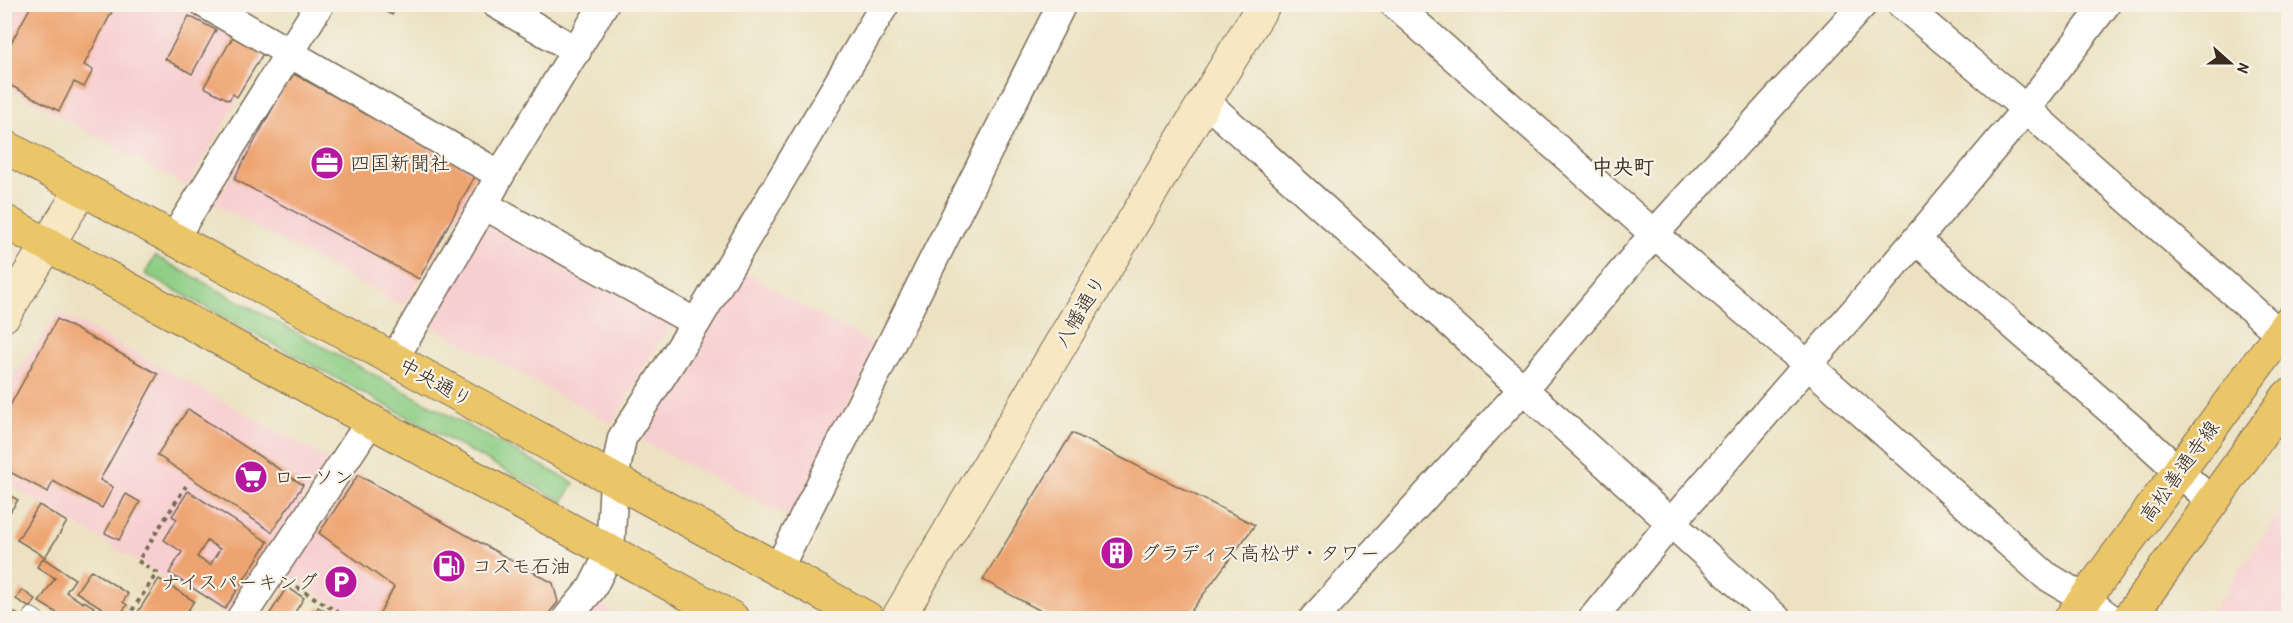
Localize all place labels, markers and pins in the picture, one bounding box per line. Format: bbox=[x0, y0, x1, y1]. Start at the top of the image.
office icon: 四国新聞社 bbox=[309, 145, 345, 181]
place label: 四国新聞社 bbox=[350, 149, 450, 176]
supermarket icon: ローソン bbox=[233, 459, 269, 495]
place label: ローソン bbox=[274, 463, 354, 490]
building icon: グラディス高松ザ・タワー bbox=[1099, 535, 1135, 571]
place label: グラディス高松ザ・タワー bbox=[1140, 539, 1380, 566]
fuel station icon: コスモ石油 bbox=[431, 548, 467, 584]
place label: コスモ石油 bbox=[472, 552, 571, 579]
parking icon: ナイスパーキング bbox=[323, 564, 359, 600]
place label: ナイスパーキング bbox=[160, 568, 318, 595]

